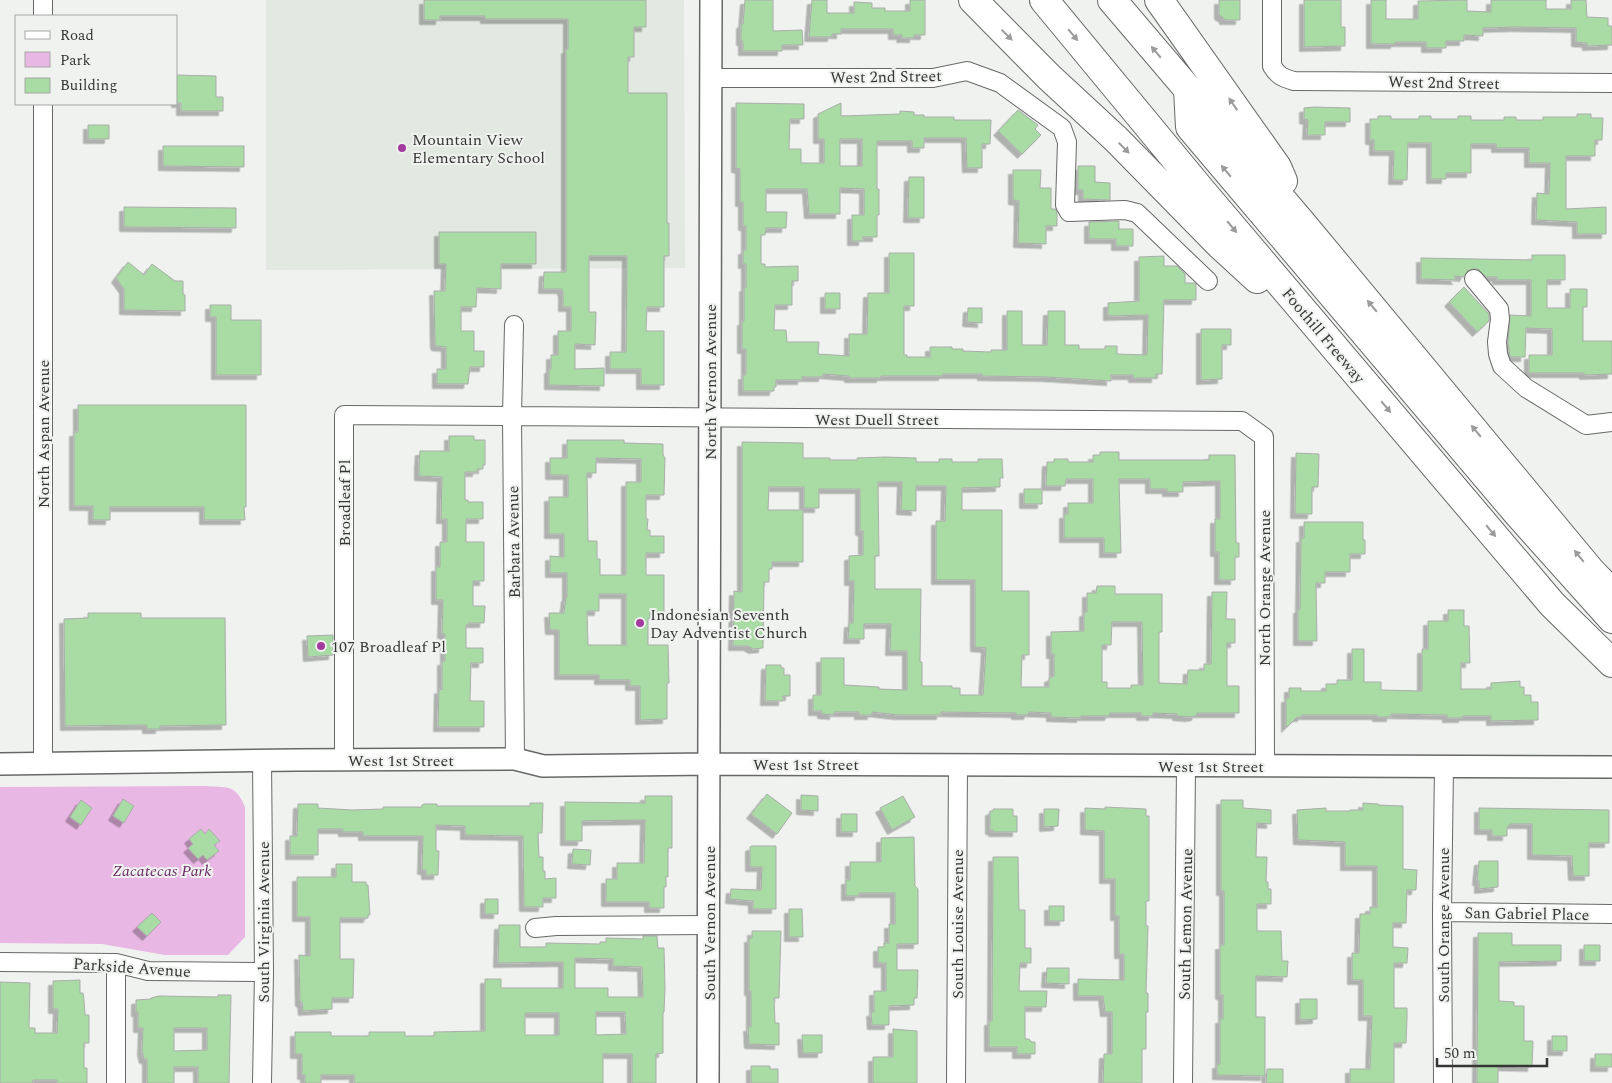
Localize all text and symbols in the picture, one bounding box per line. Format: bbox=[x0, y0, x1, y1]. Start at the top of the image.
legend bbox=[15, 15, 178, 105]
text: Road bbox=[60, 24, 94, 47]
one-way arrow bbox=[1001, 28, 1013, 40]
one-way arrow bbox=[1067, 28, 1078, 41]
one-way arrow bbox=[1151, 46, 1162, 59]
text: Park bbox=[60, 49, 91, 72]
street label: West 2nd Street bbox=[830, 64, 942, 90]
street label: West 2nd Street bbox=[1388, 70, 1500, 96]
text: Building bbox=[60, 74, 117, 97]
one-way arrow bbox=[1228, 97, 1238, 111]
place label: Mountain View Elementary School bbox=[412, 128, 545, 170]
one-way arrow bbox=[1118, 141, 1130, 153]
marker: Mountain View Elementary School bbox=[396, 142, 408, 154]
one-way arrow bbox=[1221, 165, 1232, 178]
one-way arrow bbox=[1227, 220, 1238, 233]
street label: Foothill Freeway bbox=[1276, 282, 1371, 390]
one-way arrow bbox=[1366, 300, 1377, 313]
street label: North Vernon Avenue bbox=[699, 304, 723, 460]
street label: North Aspan Avenue bbox=[32, 360, 56, 508]
one-way arrow bbox=[1380, 400, 1391, 413]
street label: West Duell Street bbox=[815, 408, 939, 432]
one-way arrow bbox=[1471, 425, 1482, 437]
street label: Broadleaf Pl bbox=[333, 460, 357, 546]
street label: Barbara Avenue bbox=[501, 485, 527, 599]
street label: North Orange Avenue bbox=[1253, 510, 1277, 666]
one-way arrow bbox=[1485, 524, 1496, 537]
one-way arrow bbox=[1574, 550, 1585, 563]
place label: Indonesian Seventh Day Adventist Church bbox=[650, 603, 808, 645]
marker: Indonesian Seventh Day Adventist Church bbox=[634, 617, 646, 629]
place label: 107 Broadleaf Pl bbox=[331, 635, 446, 659]
marker: 107 Broadleaf Pl bbox=[315, 640, 327, 652]
street label: West 1st Street bbox=[348, 749, 454, 773]
street label: West 1st Street bbox=[753, 753, 859, 777]
street label: West 1st Street bbox=[1158, 755, 1264, 779]
street label: South Virginia Avenue bbox=[252, 841, 276, 1003]
street label: South Vernon Avenue bbox=[698, 846, 722, 1000]
street label: South Orange Avenue bbox=[1432, 847, 1456, 1003]
street label: South Lemon Avenue bbox=[1173, 848, 1199, 1000]
street label: South Louise Avenue bbox=[946, 849, 970, 999]
park label: Zacatecas Park bbox=[112, 859, 212, 883]
street label: San Gabriel Place bbox=[1464, 901, 1590, 927]
street label: Parkside Avenue bbox=[72, 952, 192, 984]
scale bar bbox=[1437, 1036, 1547, 1068]
text: 50 m bbox=[1444, 1042, 1476, 1065]

